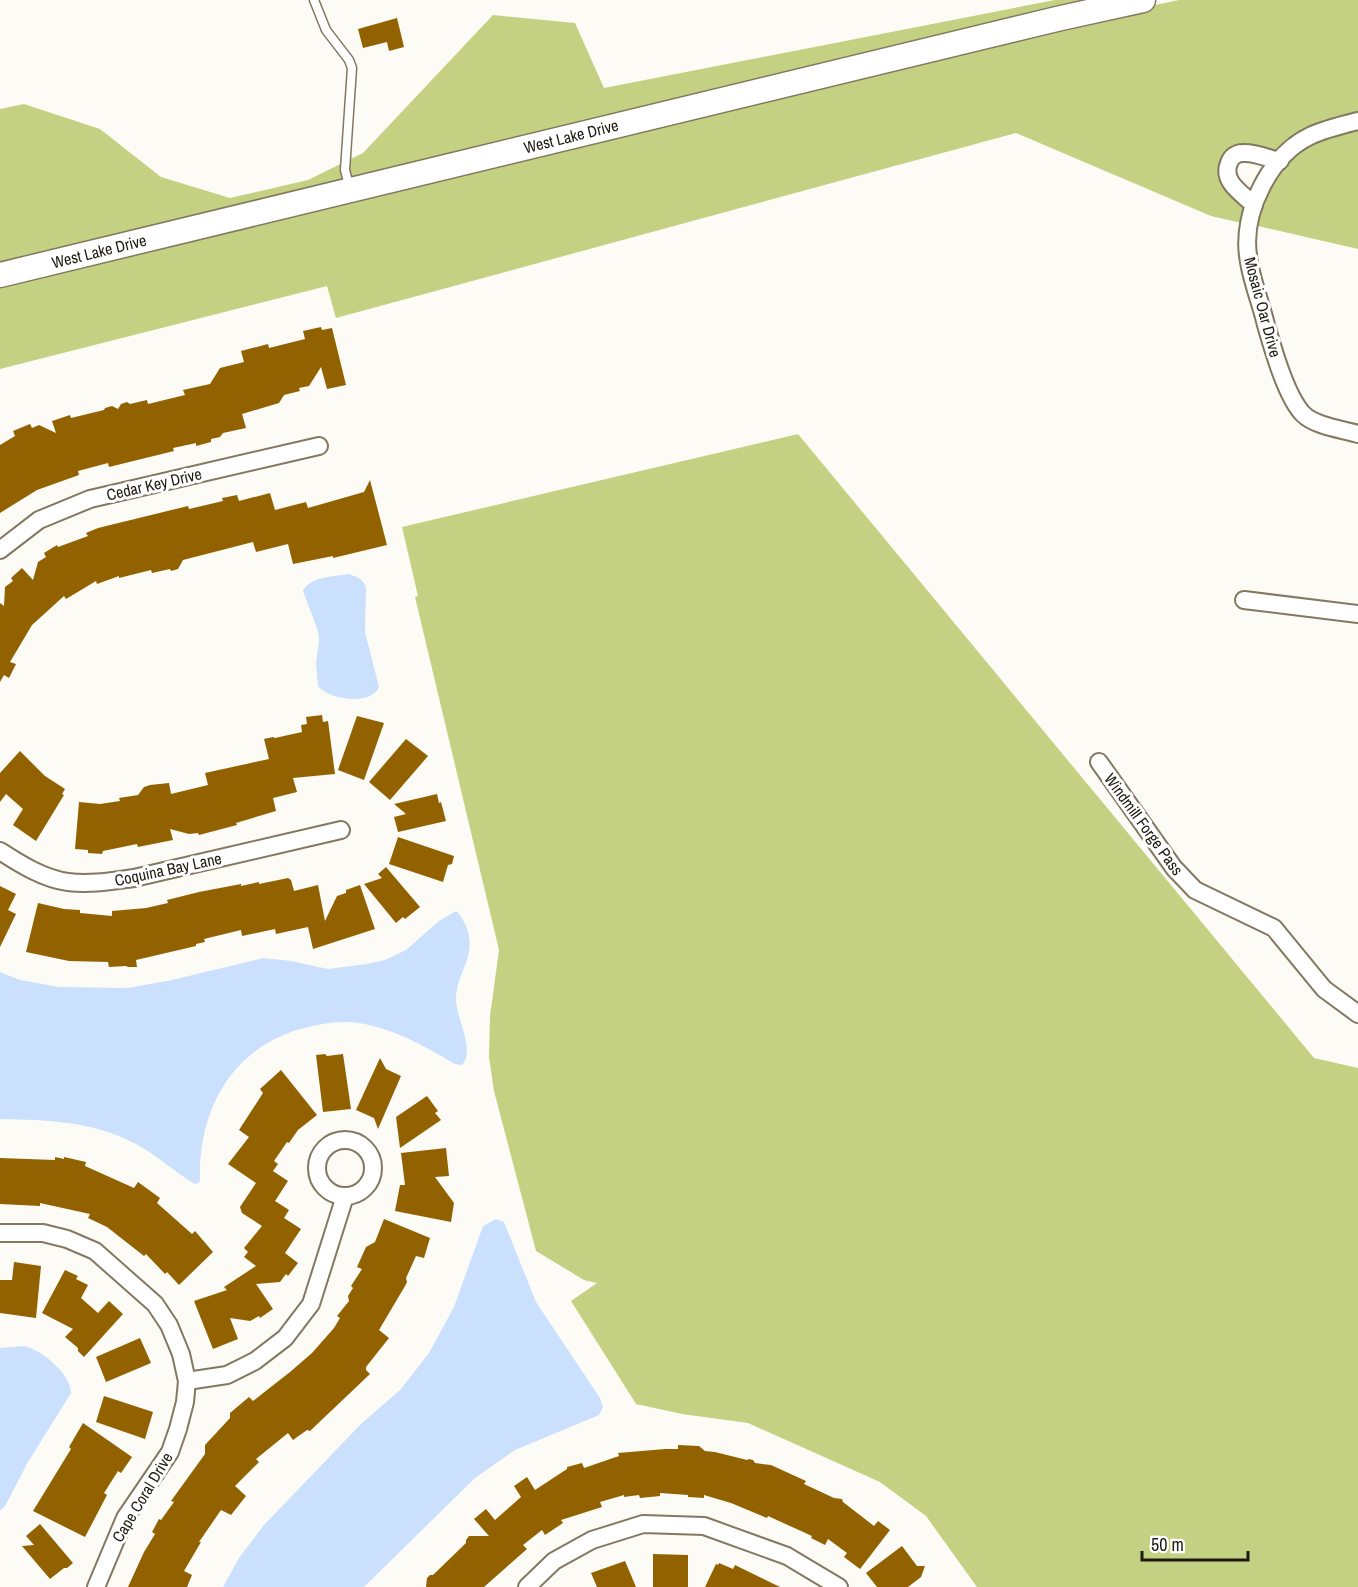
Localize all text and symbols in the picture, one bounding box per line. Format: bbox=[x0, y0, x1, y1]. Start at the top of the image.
street label: West Lake Drive bbox=[521, 114, 621, 158]
street label: West Lake Drive bbox=[49, 229, 149, 273]
street label: Mosaic Oar Drive bbox=[1239, 254, 1287, 360]
street label: Cedar Key Drive bbox=[104, 462, 204, 506]
street label: Windmill Forge Pass bbox=[1100, 769, 1188, 879]
street label: Coquina Bay Lane bbox=[113, 847, 223, 891]
street label: Cape Coral Drive bbox=[106, 1448, 178, 1546]
scale bar bbox=[1142, 1524, 1248, 1562]
text: 50 m bbox=[1151, 1532, 1184, 1557]

